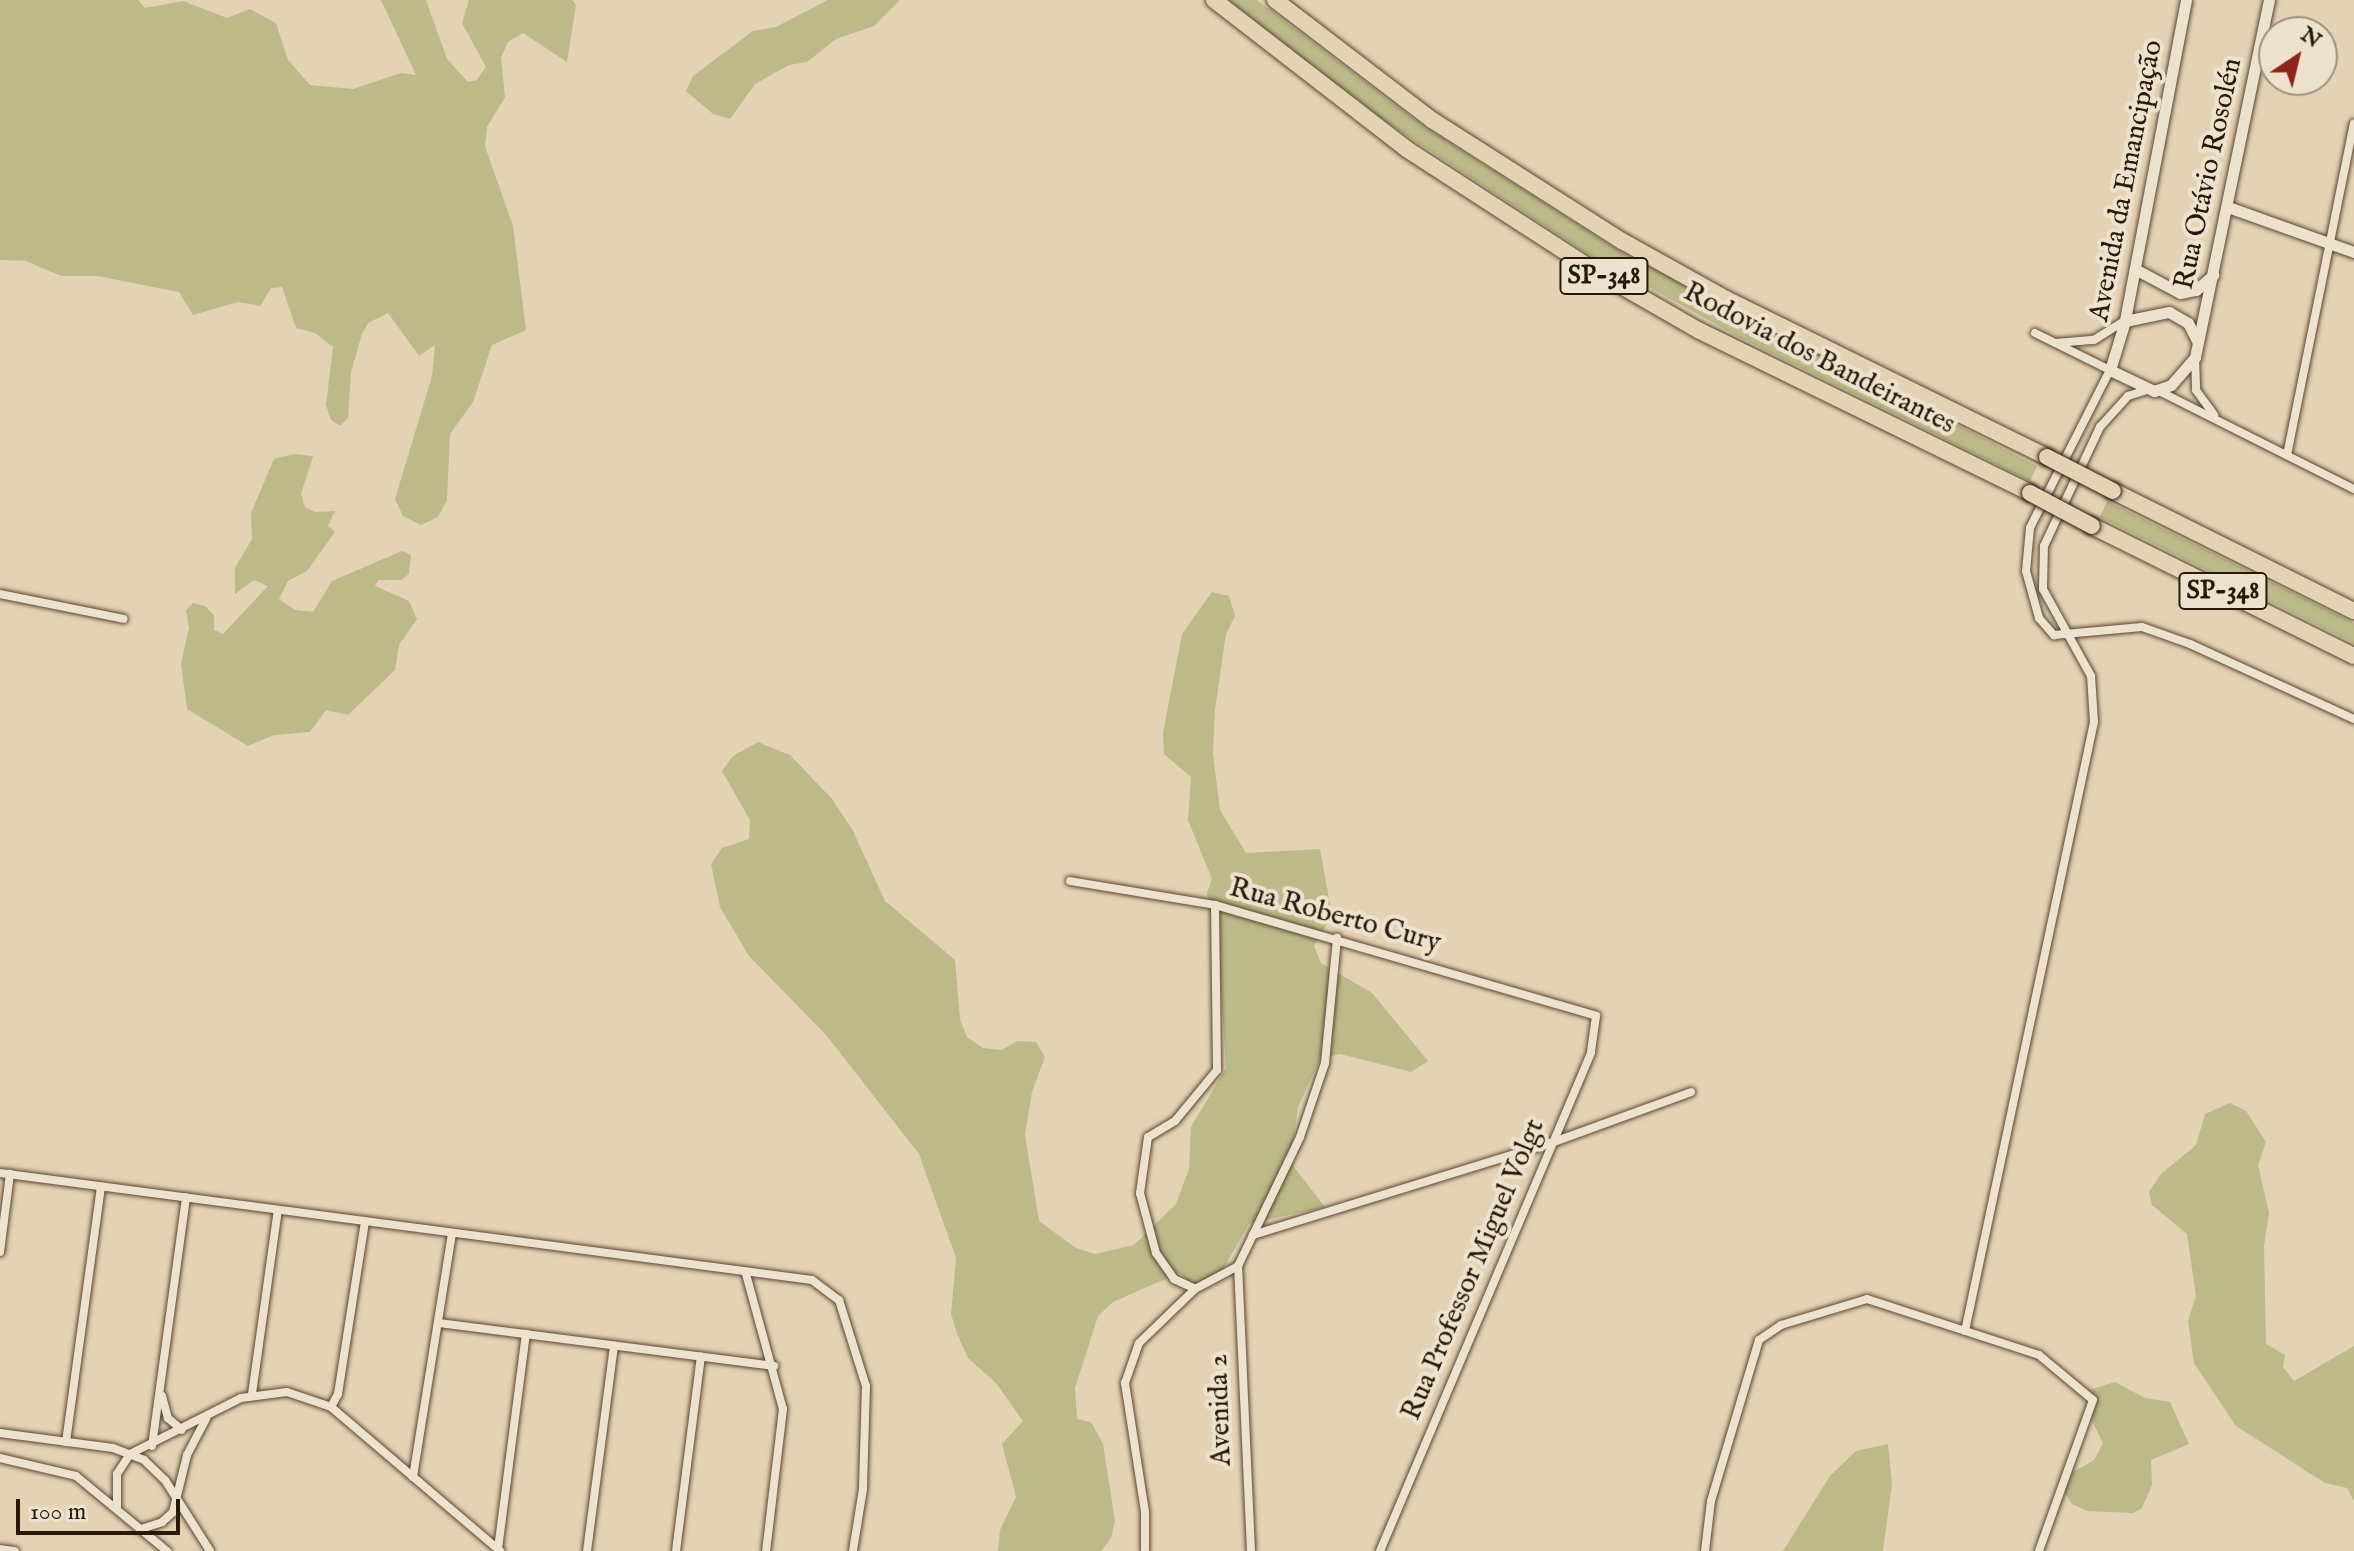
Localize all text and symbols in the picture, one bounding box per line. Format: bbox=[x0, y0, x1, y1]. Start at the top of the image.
north arrow bbox=[2258, 16, 2338, 96]
text: N bbox=[2295, 21, 2326, 55]
street label: Avenida da Emancipação bbox=[2083, 37, 2171, 325]
street label: Rua Otávio Rosolén bbox=[2168, 55, 2250, 293]
road number: SP-348 bbox=[1558, 254, 1650, 298]
street label: Rodovia dos Bandeirantes bbox=[1678, 276, 1960, 442]
road number: SP-348 bbox=[2177, 569, 2269, 613]
street label: Rua Roberto Cury bbox=[1226, 872, 1444, 960]
street label: Rua Professor Miguel Volgt bbox=[1395, 1114, 1553, 1426]
street label: Avenida 2 bbox=[1202, 1353, 1240, 1467]
scale bar bbox=[20, 1483, 184, 1533]
text: 100 m bbox=[30, 1497, 86, 1528]

